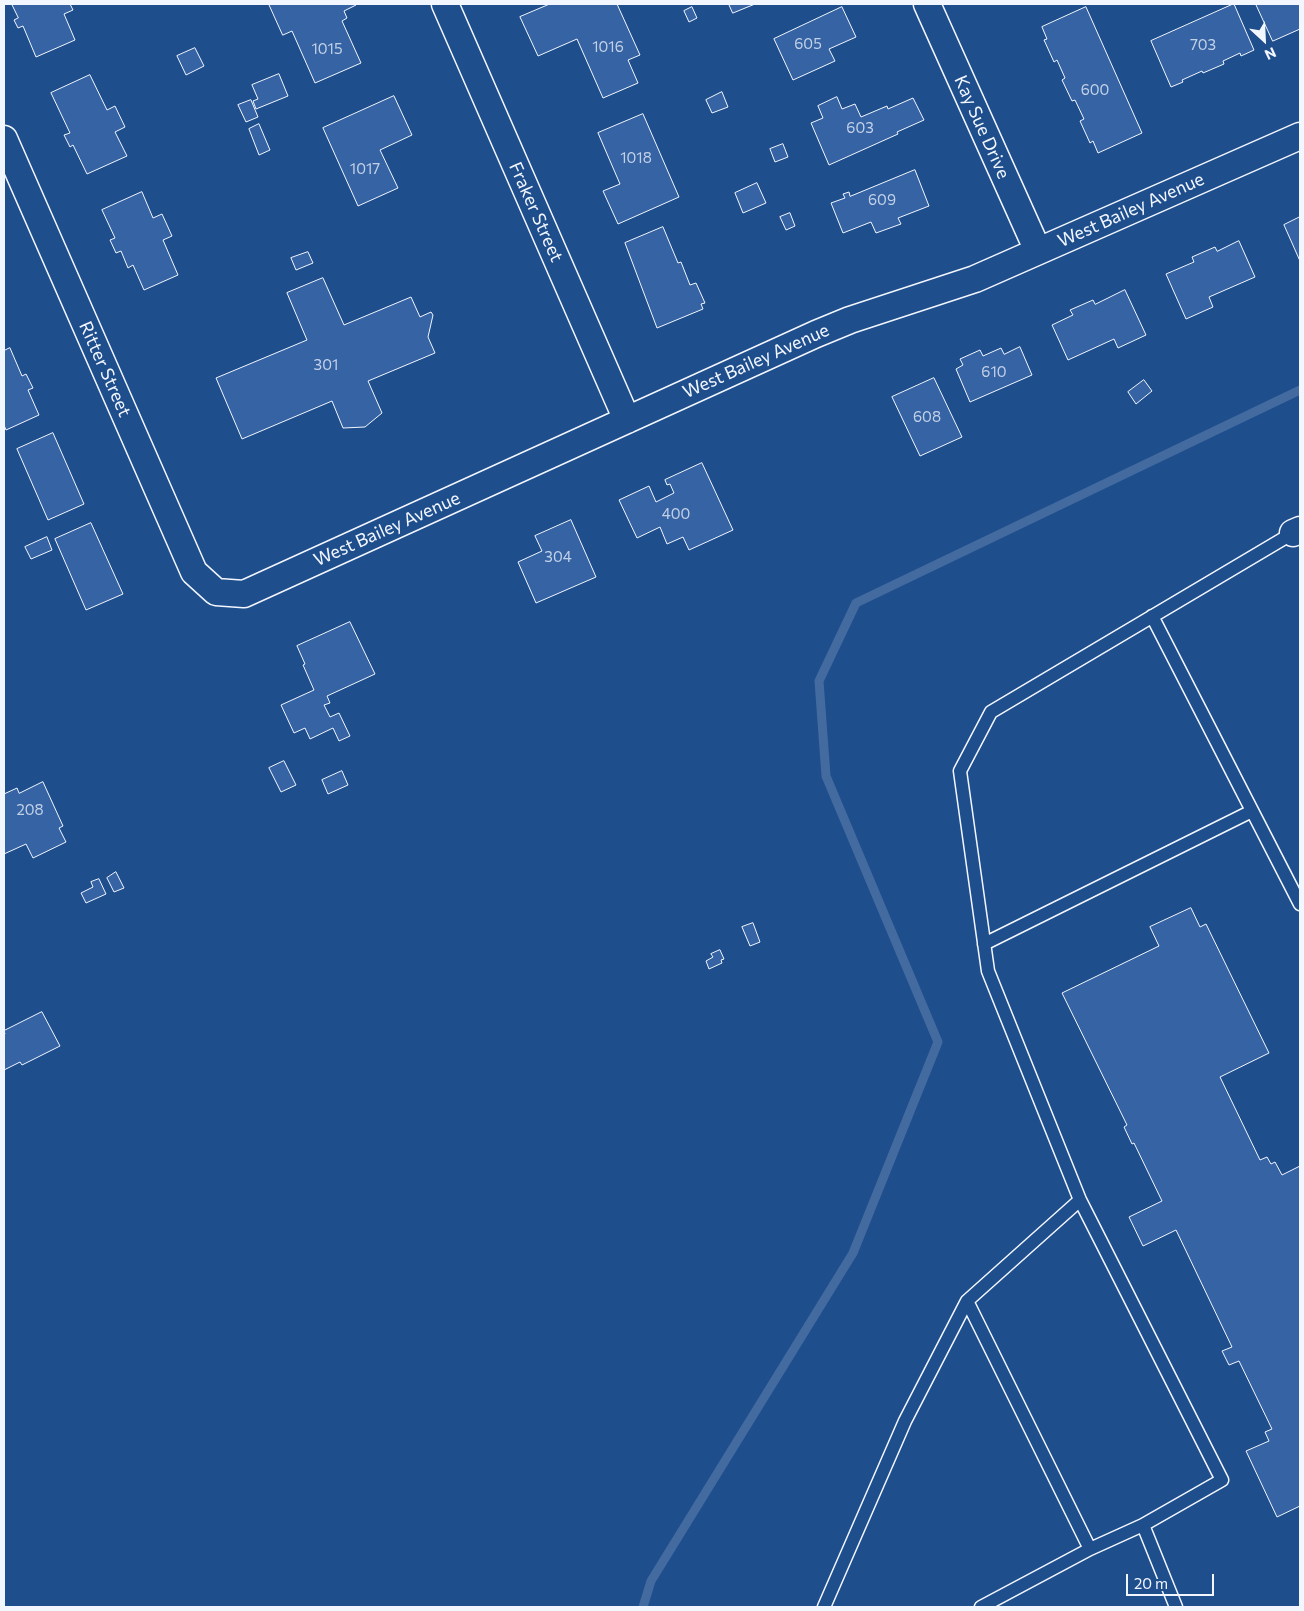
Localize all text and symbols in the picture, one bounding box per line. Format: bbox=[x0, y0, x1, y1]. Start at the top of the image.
north arrow bbox=[1239, 15, 1289, 65]
house number: 605 bbox=[794, 35, 822, 53]
house number: 703 bbox=[1190, 36, 1216, 54]
house number: 1016 bbox=[592, 38, 624, 56]
house number: 1015 bbox=[311, 40, 343, 58]
text: N bbox=[1262, 44, 1279, 64]
street label: Kay Sue Drive bbox=[950, 72, 1014, 182]
house number: 600 bbox=[1081, 81, 1109, 99]
house number: 603 bbox=[846, 119, 874, 137]
house number: 1018 bbox=[620, 149, 652, 167]
street label: Fraker Street bbox=[504, 159, 568, 265]
house number: 1017 bbox=[350, 160, 380, 178]
street label: West Bailey Avenue bbox=[1055, 168, 1207, 252]
house number: 609 bbox=[868, 191, 896, 209]
street label: Ritter Street bbox=[74, 318, 136, 420]
street label: West Bailey Avenue bbox=[680, 319, 832, 403]
house number: 301 bbox=[314, 356, 338, 374]
house number: 610 bbox=[981, 363, 1007, 381]
house number: 608 bbox=[913, 408, 941, 426]
street label: West Bailey Avenue bbox=[311, 487, 463, 571]
house number: 400 bbox=[662, 505, 690, 523]
house number: 304 bbox=[544, 548, 572, 566]
house number: 208 bbox=[16, 801, 44, 819]
scale bar bbox=[1129, 1564, 1216, 1596]
text: 20 m bbox=[1134, 1574, 1168, 1592]

